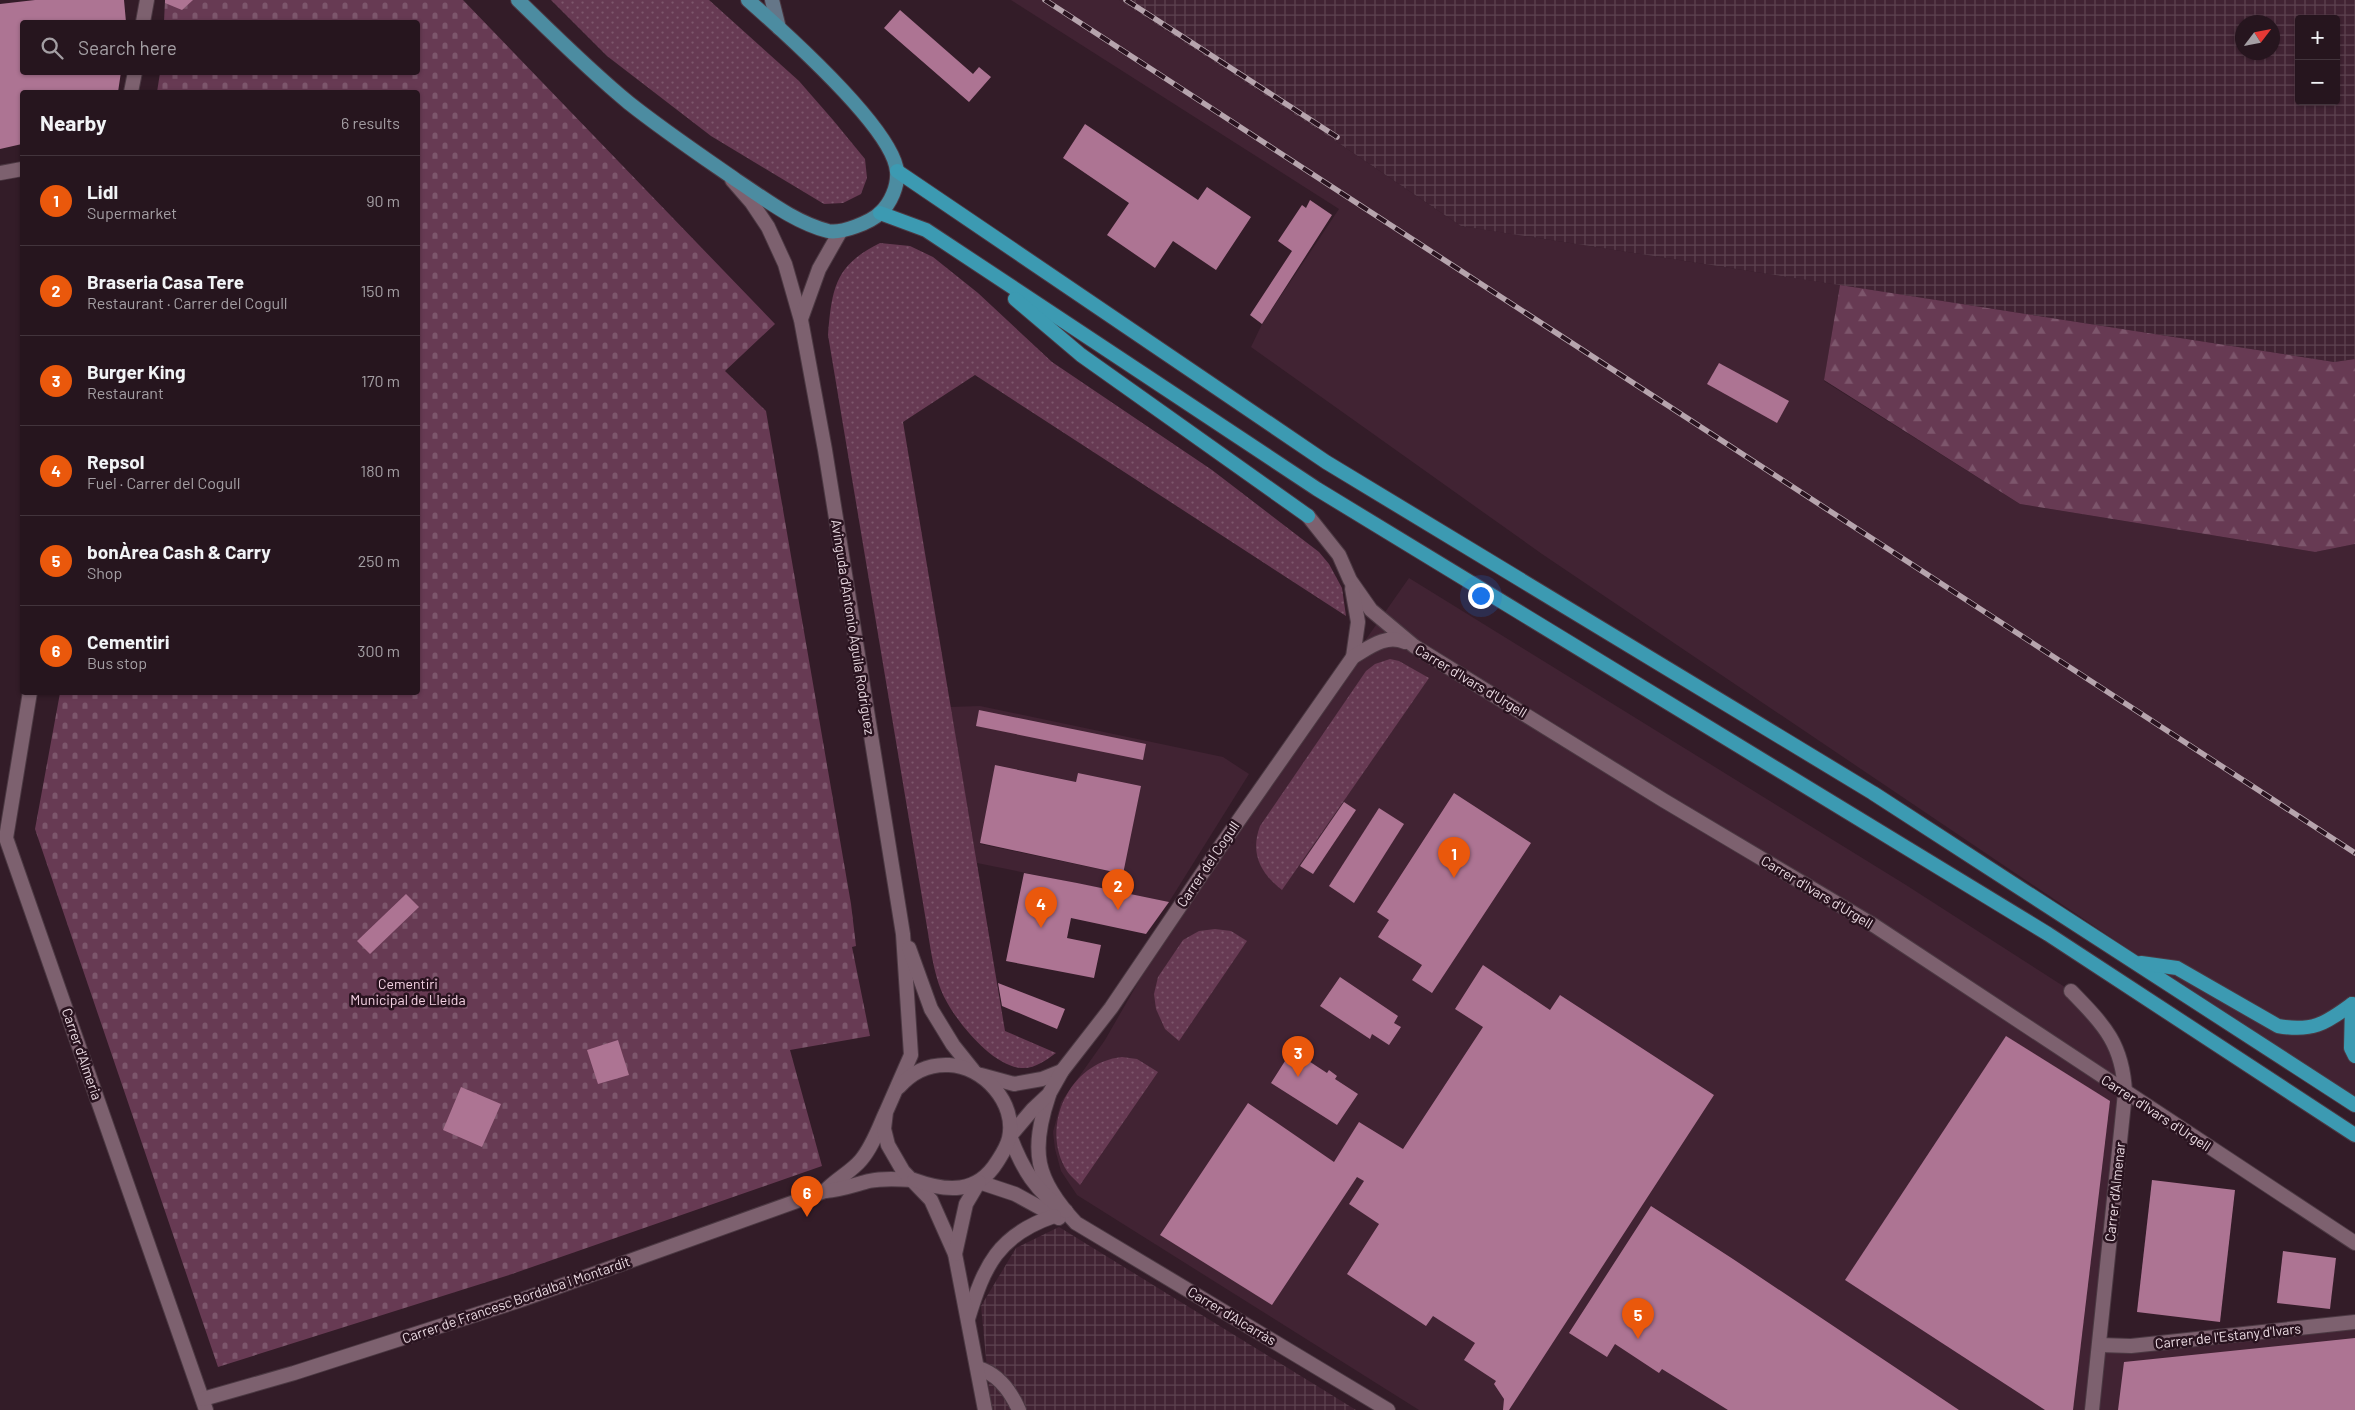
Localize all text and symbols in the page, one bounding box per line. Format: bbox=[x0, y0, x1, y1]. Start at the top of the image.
north arrow bbox=[2235, 15, 2280, 60]
map controls bbox=[2295, 15, 2340, 105]
button: + bbox=[2295, 15, 2340, 60]
search box bbox=[20, 20, 420, 75]
icon: search bbox=[38, 34, 66, 62]
text: Search here bbox=[78, 36, 177, 59]
button: − bbox=[2295, 60, 2340, 105]
text: Nearby bbox=[40, 110, 106, 135]
text: 6 results bbox=[341, 113, 400, 132]
text: Lidl bbox=[87, 180, 118, 203]
text: 1 bbox=[53, 191, 59, 210]
text: 90 m bbox=[366, 191, 400, 210]
text: Supermarket bbox=[87, 203, 177, 222]
text: Braseria Casa Tere bbox=[87, 270, 244, 293]
text: 2 bbox=[52, 281, 60, 300]
text: 150 m bbox=[361, 281, 400, 300]
text: Restaurant · Carrer del Cogull bbox=[87, 293, 288, 312]
text: Burger King bbox=[87, 360, 186, 383]
text: 3 bbox=[52, 371, 60, 390]
text: 170 m bbox=[361, 371, 400, 390]
text: Restaurant bbox=[87, 383, 164, 402]
text: Repsol bbox=[87, 450, 144, 473]
text: 4 bbox=[51, 461, 61, 480]
text: 180 m bbox=[361, 461, 400, 480]
text: Fuel · Carrer del Cogull bbox=[87, 473, 240, 492]
street label: Avinguda d'Antonio Águila Rodríguez bbox=[828, 518, 879, 736]
text: bonÀrea Cash & Carry bbox=[87, 540, 271, 563]
text: 5 bbox=[52, 551, 60, 570]
text: 250 m bbox=[358, 551, 400, 570]
text: Shop bbox=[87, 563, 122, 582]
your location bbox=[1468, 583, 1494, 609]
text: Cementiri bbox=[87, 630, 170, 653]
text: 6 bbox=[52, 641, 60, 660]
text: 300 m bbox=[357, 641, 400, 660]
street label: Carrer d'Ivars d'Urgell bbox=[1412, 641, 1530, 721]
text: Bus stop bbox=[87, 653, 147, 672]
street label: Carrer del Cogull bbox=[1173, 818, 1243, 910]
pin: 1 bbox=[1438, 837, 1470, 878]
street label: Carrer d'Ivars d'Urgell bbox=[1758, 852, 1876, 932]
pin: 2 bbox=[1102, 869, 1134, 910]
pin: 4 bbox=[1025, 887, 1057, 928]
park label: Cementiri Municipal de Lleida bbox=[350, 975, 466, 1008]
street label: Carrer d'Almeria bbox=[59, 1006, 106, 1102]
pin: 3 bbox=[1282, 1036, 1314, 1077]
street label: Carrer d'Ivars d'Urgell bbox=[2098, 1071, 2214, 1154]
street label: Carrer d'Almenar bbox=[2101, 1141, 2128, 1243]
pin: 6 bbox=[791, 1176, 823, 1217]
street label: Carrer de Francesc Bordalba i Montardit bbox=[400, 1252, 632, 1347]
street label: Carrer d'Alcarràs bbox=[1185, 1283, 1280, 1349]
pin: 5 bbox=[1622, 1298, 1654, 1339]
street label: Carrer de l'Estany d'Ivars bbox=[2154, 1319, 2302, 1352]

